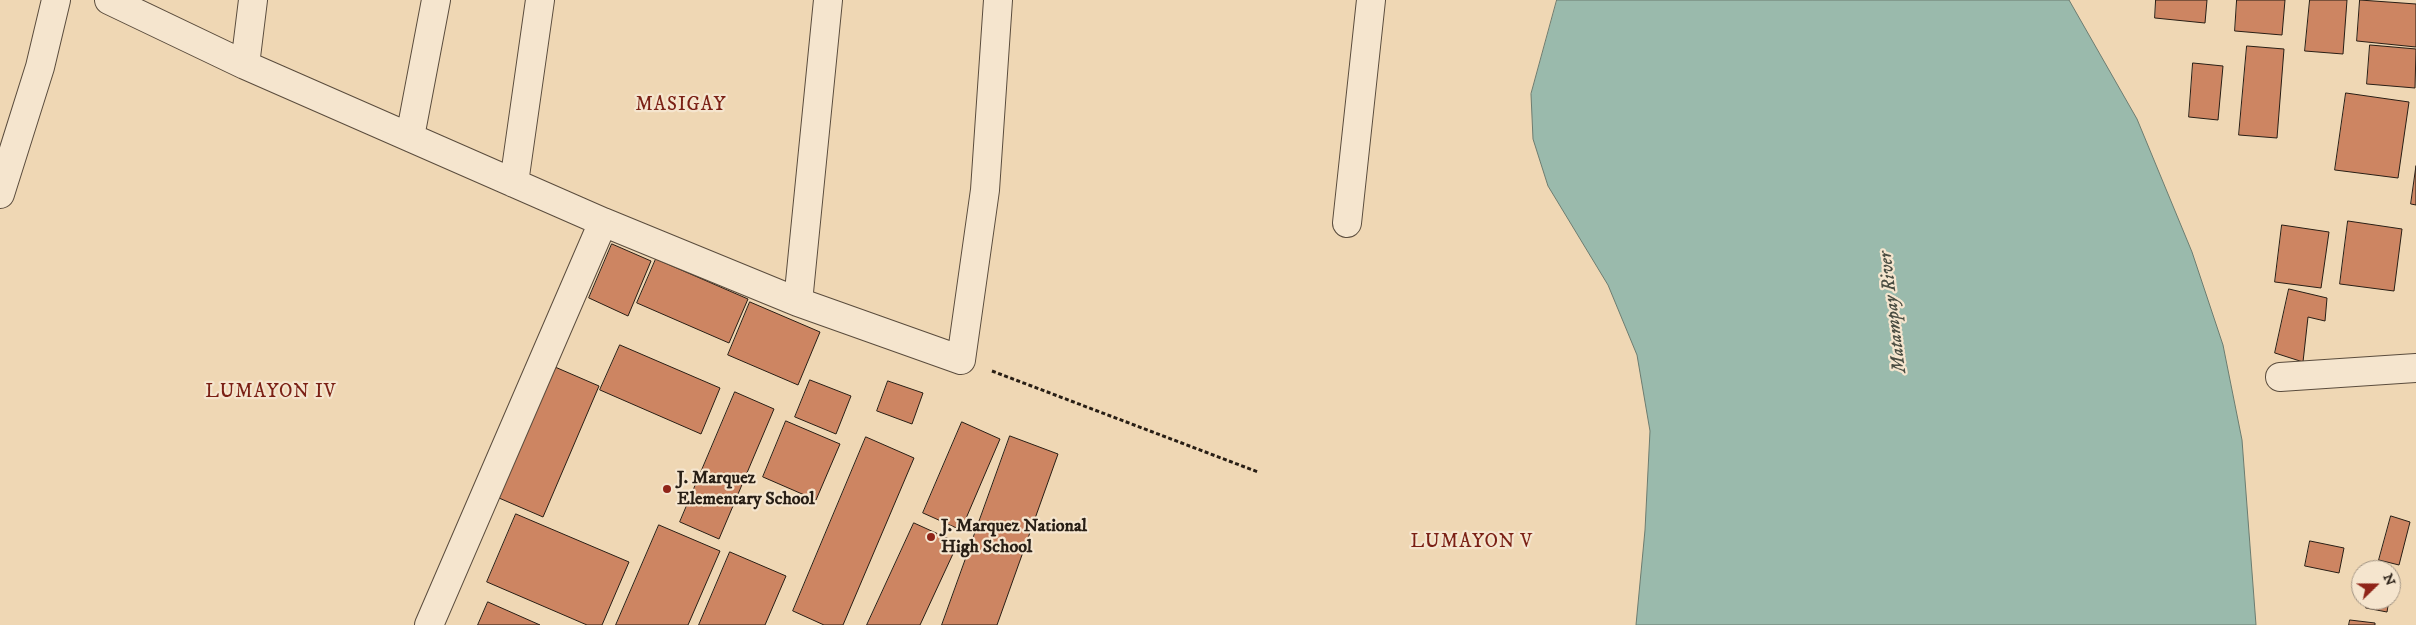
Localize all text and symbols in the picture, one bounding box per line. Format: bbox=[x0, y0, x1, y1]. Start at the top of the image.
district label: MASIGAY bbox=[635, 95, 727, 117]
water label: Matampay River bbox=[1875, 250, 1913, 374]
district label: LUMAYON IV bbox=[204, 382, 338, 404]
place label: J. Marquez Elementary School bbox=[677, 468, 815, 510]
marker: J. Marquez Elementary School bbox=[661, 483, 673, 495]
place label: J. Marquez National High School bbox=[941, 516, 1087, 558]
marker: J. Marquez National High School bbox=[925, 531, 937, 543]
district label: LUMAYON V bbox=[1409, 532, 1535, 554]
north arrow bbox=[2351, 560, 2401, 610]
text: N bbox=[2378, 571, 2399, 588]

